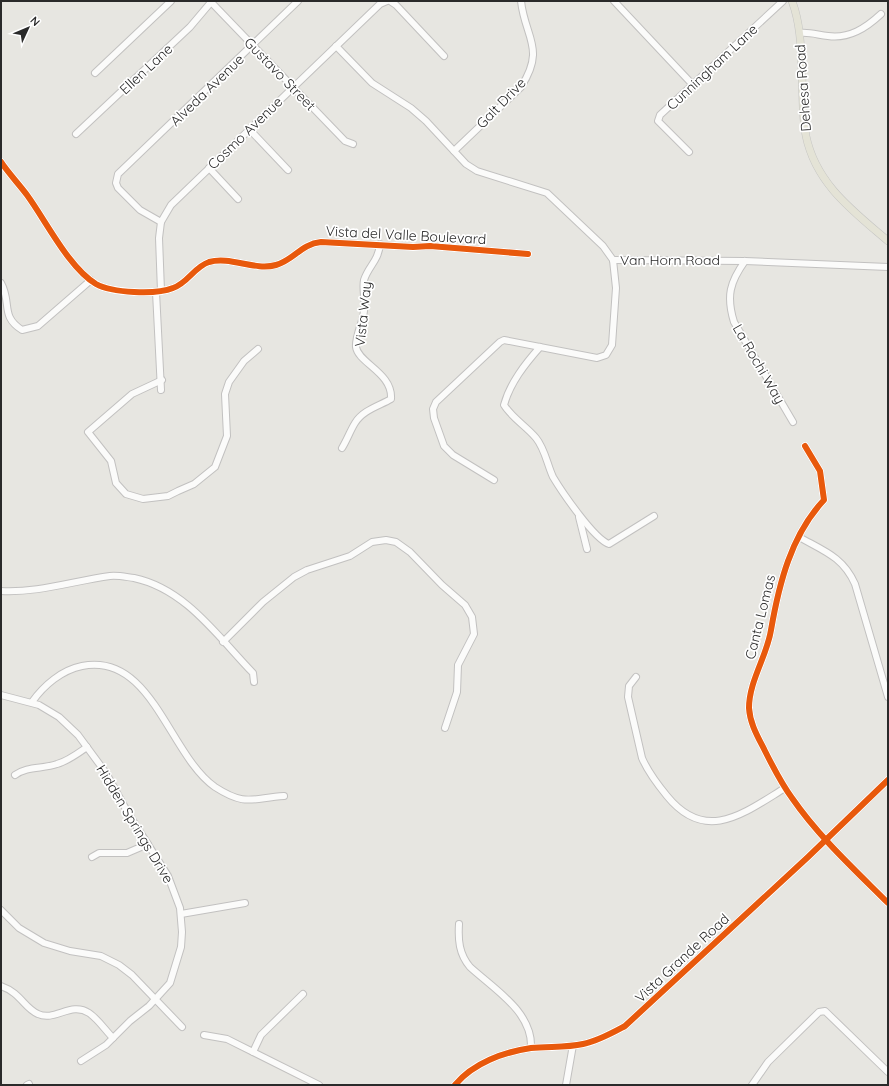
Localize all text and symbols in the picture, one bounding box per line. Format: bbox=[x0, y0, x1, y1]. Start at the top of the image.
north arrow bbox=[8, 8, 48, 48]
text: N bbox=[27, 13, 43, 29]
street label: Cunningham Lane bbox=[663, 20, 761, 114]
street label: Gustavo Street bbox=[240, 34, 320, 115]
street label: Ellen Lane bbox=[116, 40, 176, 98]
street label: Dehesa Road bbox=[791, 44, 815, 132]
street label: Alveda Avenue bbox=[166, 50, 248, 130]
street label: Galt Drive bbox=[472, 74, 530, 132]
street label: Cosmo Avenue bbox=[204, 93, 286, 173]
street label: Vista del Valle Boulevard bbox=[325, 222, 487, 248]
street label: Van Horn Road bbox=[620, 251, 720, 269]
street label: Vista Way bbox=[351, 280, 375, 348]
street label: La Rochi Way bbox=[729, 321, 789, 407]
street label: Canta Lomas bbox=[741, 573, 779, 661]
street label: Hidden Springs Drive bbox=[92, 761, 178, 887]
street label: Vista Grande Road bbox=[631, 910, 733, 1006]

